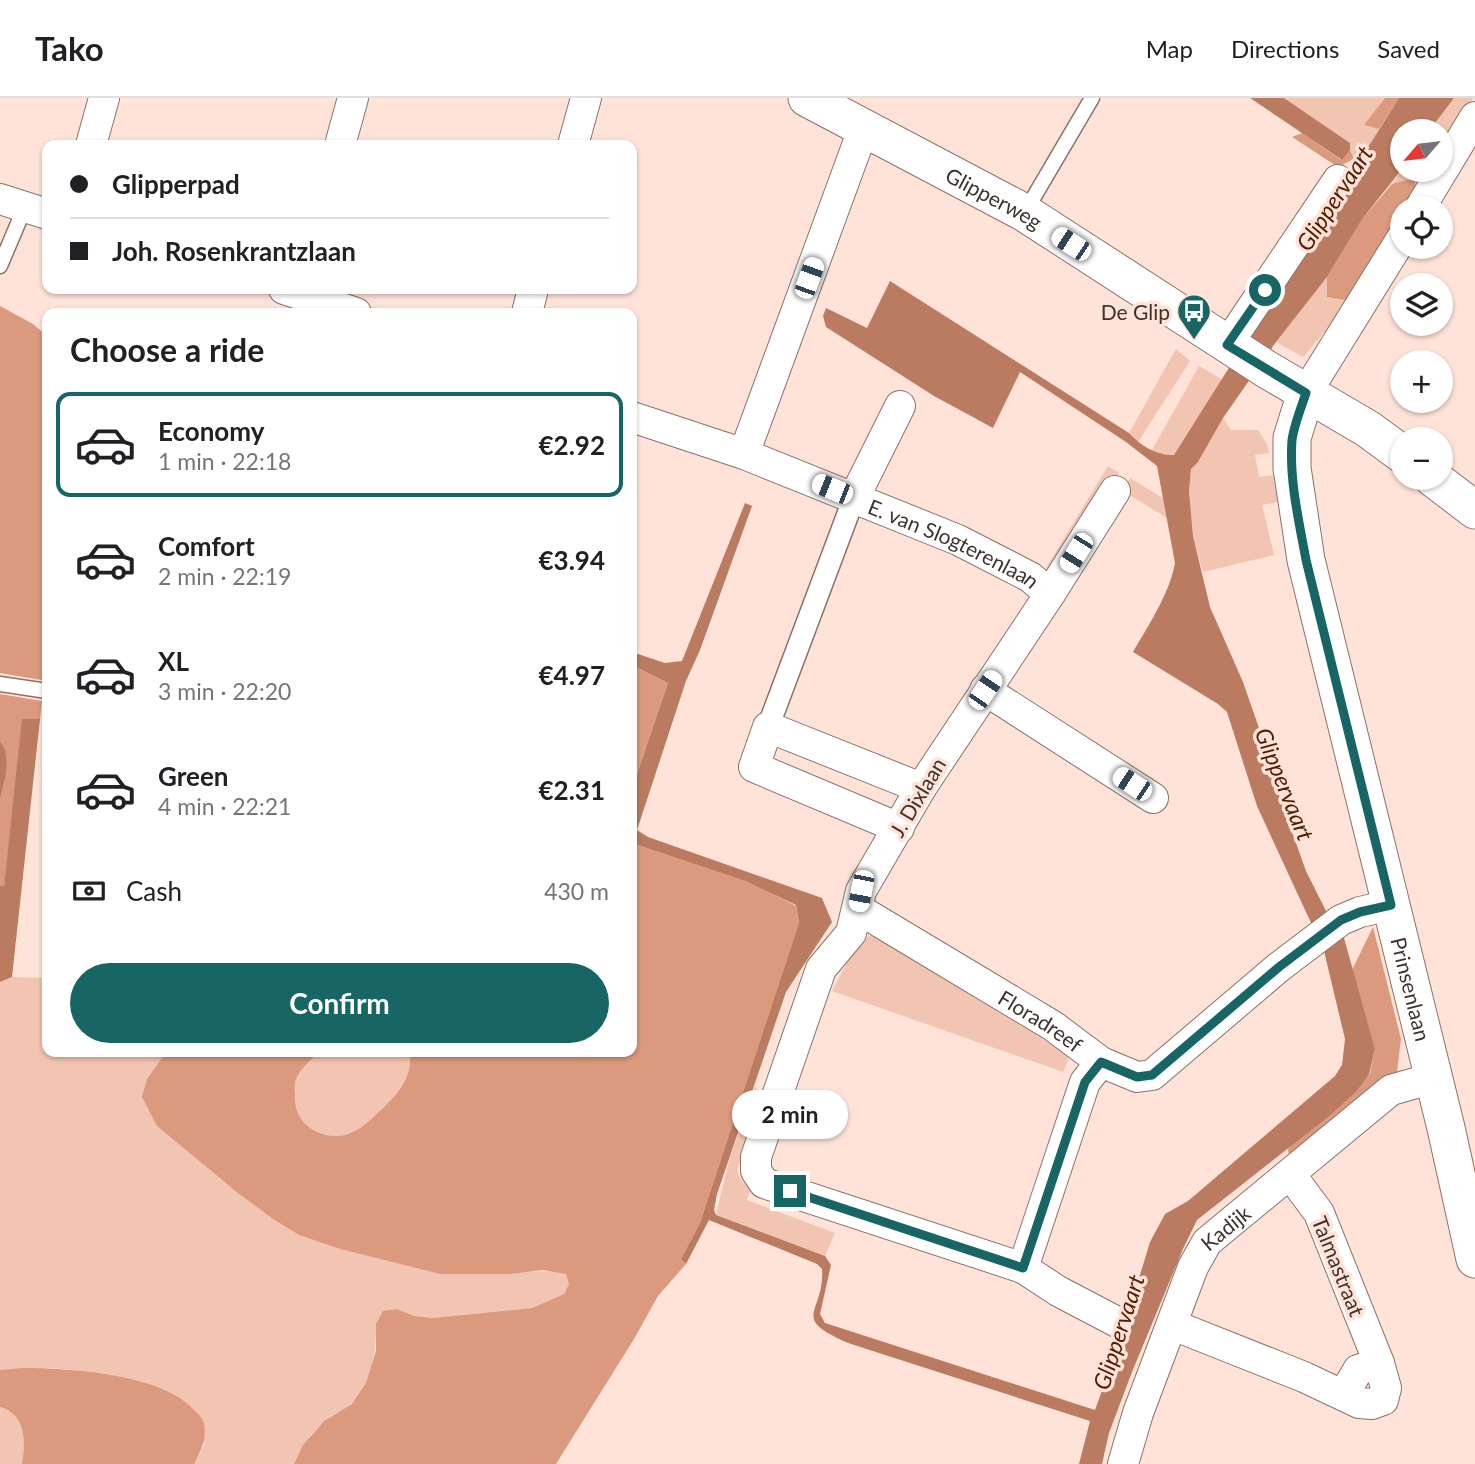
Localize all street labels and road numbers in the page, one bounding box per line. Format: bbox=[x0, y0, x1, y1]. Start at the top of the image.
street label: Glipperweg bbox=[942, 161, 1047, 234]
street label: E. van Slogterenlaan bbox=[865, 493, 1045, 592]
street label: J. Dixlaan bbox=[884, 753, 950, 841]
street label: Prinsenlaan bbox=[1387, 934, 1437, 1044]
street label: Floradreef bbox=[994, 984, 1088, 1057]
street label: Kadijk bbox=[1195, 1199, 1255, 1255]
street label: Talmastraat bbox=[1308, 1212, 1371, 1320]

